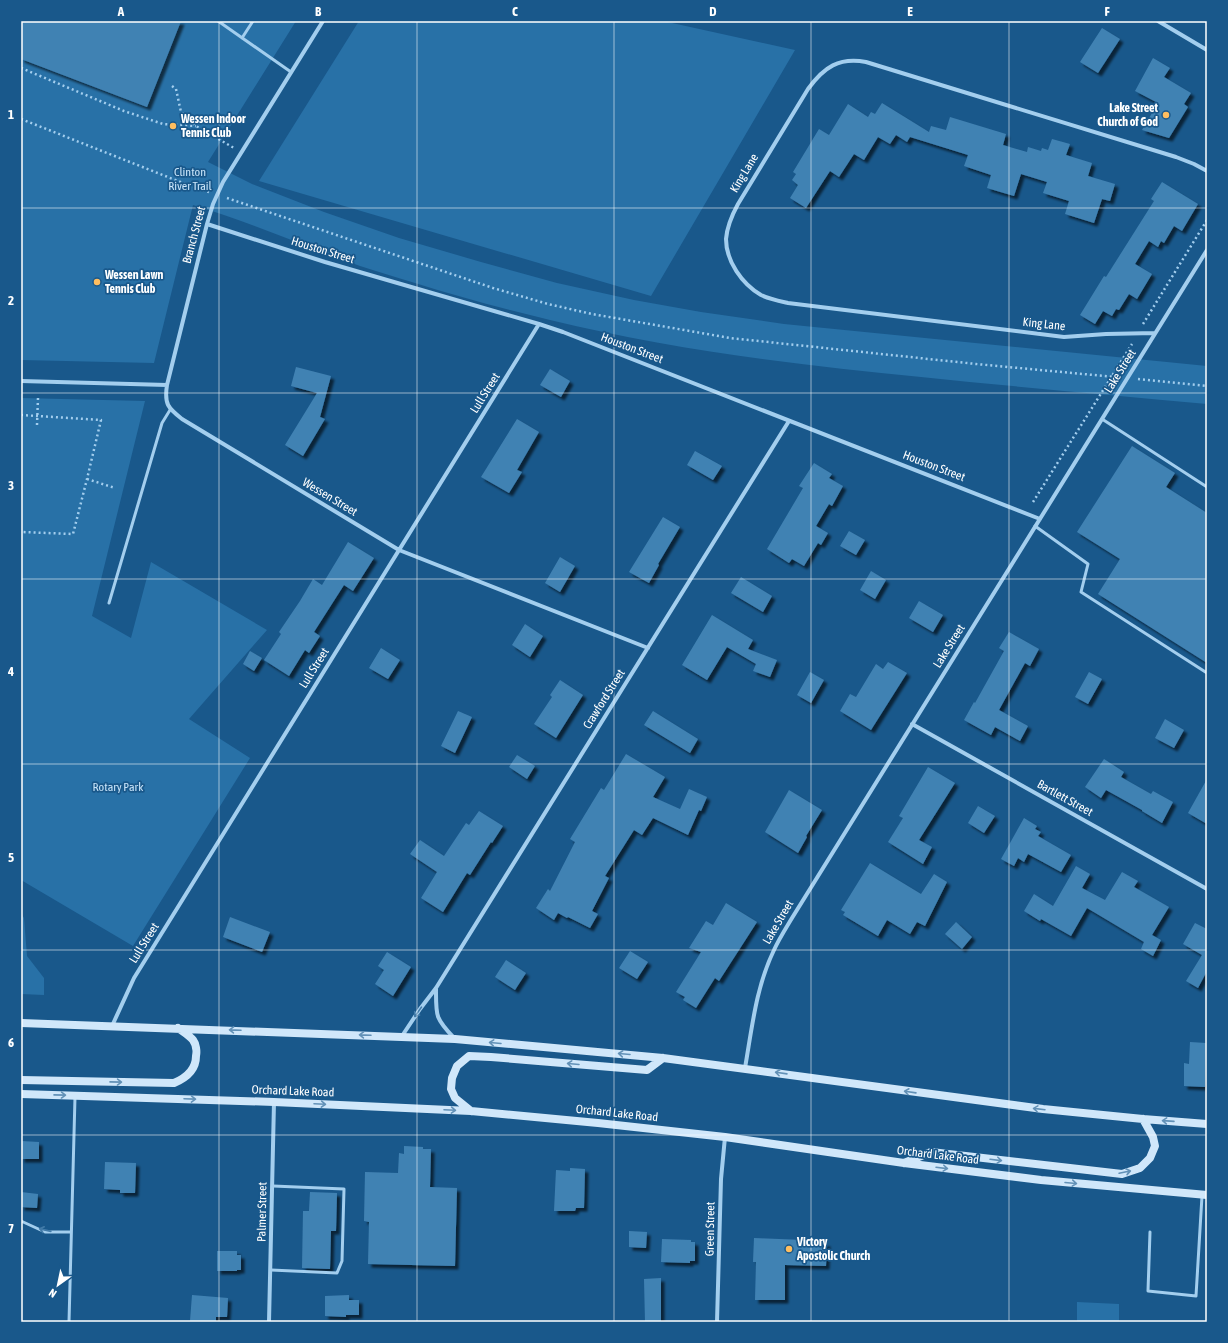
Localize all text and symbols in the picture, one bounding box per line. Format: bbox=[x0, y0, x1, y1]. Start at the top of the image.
text: A bbox=[117, 4, 125, 19]
text: B bbox=[315, 4, 322, 19]
text: C bbox=[512, 4, 518, 19]
text: D bbox=[709, 4, 717, 19]
text: E bbox=[907, 4, 913, 19]
text: F bbox=[1104, 4, 1110, 19]
place label: Lake Street Church of God bbox=[1097, 101, 1159, 129]
text: 1 bbox=[8, 107, 14, 122]
marker: Lake Street Church of God bbox=[1161, 110, 1171, 120]
place label: Wessen Indoor Tennis Club bbox=[180, 112, 246, 140]
marker: Wessen Indoor Tennis Club bbox=[168, 121, 178, 131]
street label: King Lane bbox=[727, 151, 761, 195]
park label: Clinton River Trail bbox=[168, 165, 213, 193]
street label: Branch Street bbox=[180, 204, 208, 265]
street label: Houston Street bbox=[290, 234, 357, 266]
place label: Wessen Lawn Tennis Club bbox=[104, 268, 164, 296]
marker: Wessen Lawn Tennis Club bbox=[92, 277, 102, 287]
text: 2 bbox=[8, 293, 14, 308]
street label: King Lane bbox=[1022, 315, 1066, 333]
street label: Houston Street bbox=[599, 330, 666, 366]
street label: Lake Street bbox=[1101, 346, 1139, 395]
street label: Lull Street bbox=[467, 370, 503, 416]
street label: Houston Street bbox=[901, 448, 968, 484]
street label: Wessen Street bbox=[300, 475, 360, 519]
text: 3 bbox=[8, 478, 14, 493]
street label: Lake Street bbox=[930, 621, 968, 670]
street label: Lull Street bbox=[296, 645, 332, 691]
text: 4 bbox=[7, 664, 14, 679]
street label: Crawford Street bbox=[580, 666, 628, 731]
street label: Bartlett Street bbox=[1035, 777, 1096, 819]
park label: Rotary Park bbox=[93, 780, 144, 794]
text: 5 bbox=[8, 850, 14, 865]
street label: Lake Street bbox=[760, 897, 797, 947]
street label: Lull Street bbox=[126, 920, 162, 966]
one-way arrow bbox=[414, 1006, 422, 1017]
one-way arrow bbox=[229, 1026, 242, 1034]
one-way arrow bbox=[359, 1031, 372, 1039]
text: 6 bbox=[8, 1035, 14, 1050]
one-way arrow bbox=[489, 1039, 502, 1046]
one-way arrow bbox=[618, 1051, 631, 1058]
one-way arrow bbox=[567, 1060, 580, 1067]
one-way arrow bbox=[775, 1069, 788, 1077]
one-way arrow bbox=[109, 1078, 122, 1086]
street label: Orchard Lake Road bbox=[252, 1083, 334, 1099]
one-way arrow bbox=[904, 1088, 917, 1096]
one-way arrow bbox=[53, 1091, 66, 1099]
one-way arrow bbox=[183, 1095, 196, 1103]
one-way arrow bbox=[313, 1100, 326, 1108]
street label: Orchard Lake Road bbox=[575, 1102, 659, 1124]
one-way arrow bbox=[1033, 1105, 1046, 1113]
one-way arrow bbox=[443, 1106, 456, 1114]
one-way arrow bbox=[1162, 1117, 1175, 1124]
street label: Orchard Lake Road bbox=[896, 1143, 980, 1167]
one-way arrow bbox=[989, 1156, 1002, 1164]
one-way arrow bbox=[935, 1164, 948, 1172]
one-way arrow bbox=[1118, 1168, 1131, 1176]
one-way arrow bbox=[1064, 1179, 1077, 1186]
street label: Palmer Street bbox=[254, 1181, 270, 1242]
street label: Green Street bbox=[703, 1201, 717, 1256]
text: 7 bbox=[8, 1221, 14, 1236]
one-way arrow bbox=[39, 1226, 52, 1234]
place label: Victory Apostolic Church bbox=[796, 1235, 870, 1263]
marker: Victory Apostolic Church bbox=[784, 1244, 794, 1254]
north arrow bbox=[38, 1265, 78, 1305]
text: N bbox=[47, 1287, 59, 1300]

